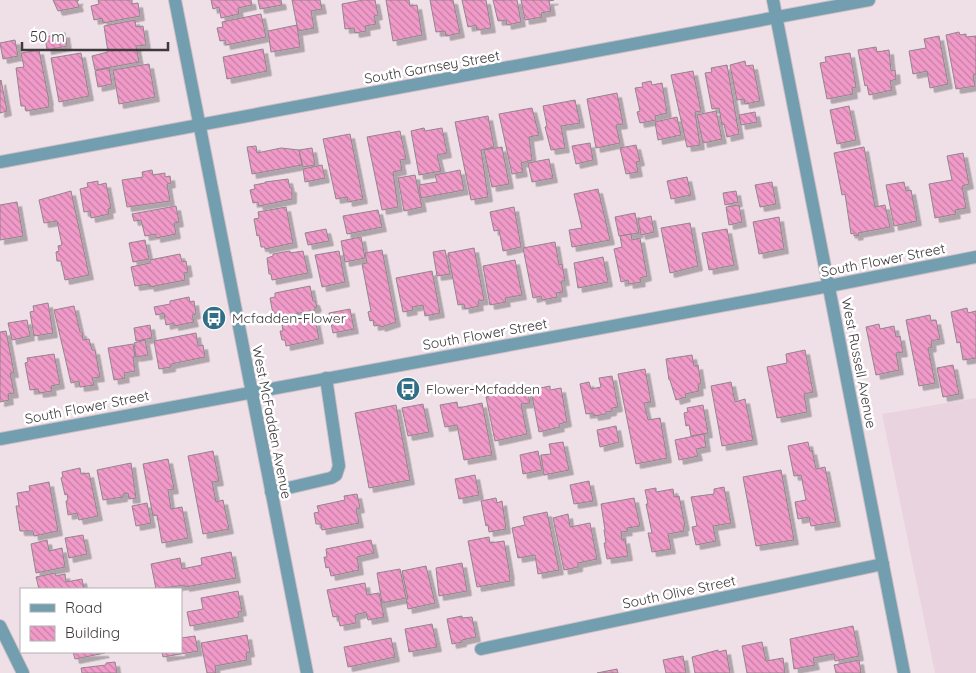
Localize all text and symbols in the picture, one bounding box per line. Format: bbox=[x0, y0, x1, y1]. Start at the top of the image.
scale bar bbox=[22, 20, 169, 52]
text: 50 m bbox=[30, 27, 65, 46]
street label: South Garnsey Street bbox=[363, 46, 501, 88]
street label: South Flower Street bbox=[819, 239, 947, 281]
street label: West Russell Avenue bbox=[838, 296, 881, 430]
bus stop icon: Mcfadden-Flower bbox=[201, 305, 227, 331]
place label: Mcfadden-Flower bbox=[232, 309, 347, 327]
street label: South Flower Street bbox=[421, 314, 549, 354]
street label: West McFadden Avenue bbox=[248, 344, 296, 500]
bus stop icon: Flower-Mcfadden bbox=[395, 376, 421, 402]
place label: Flower-Mcfadden bbox=[426, 380, 540, 398]
street label: South Flower Street bbox=[23, 386, 151, 428]
street label: South Olive Street bbox=[621, 571, 737, 613]
legend bbox=[20, 588, 182, 653]
text: Road bbox=[65, 598, 102, 617]
text: Building bbox=[65, 623, 120, 642]

